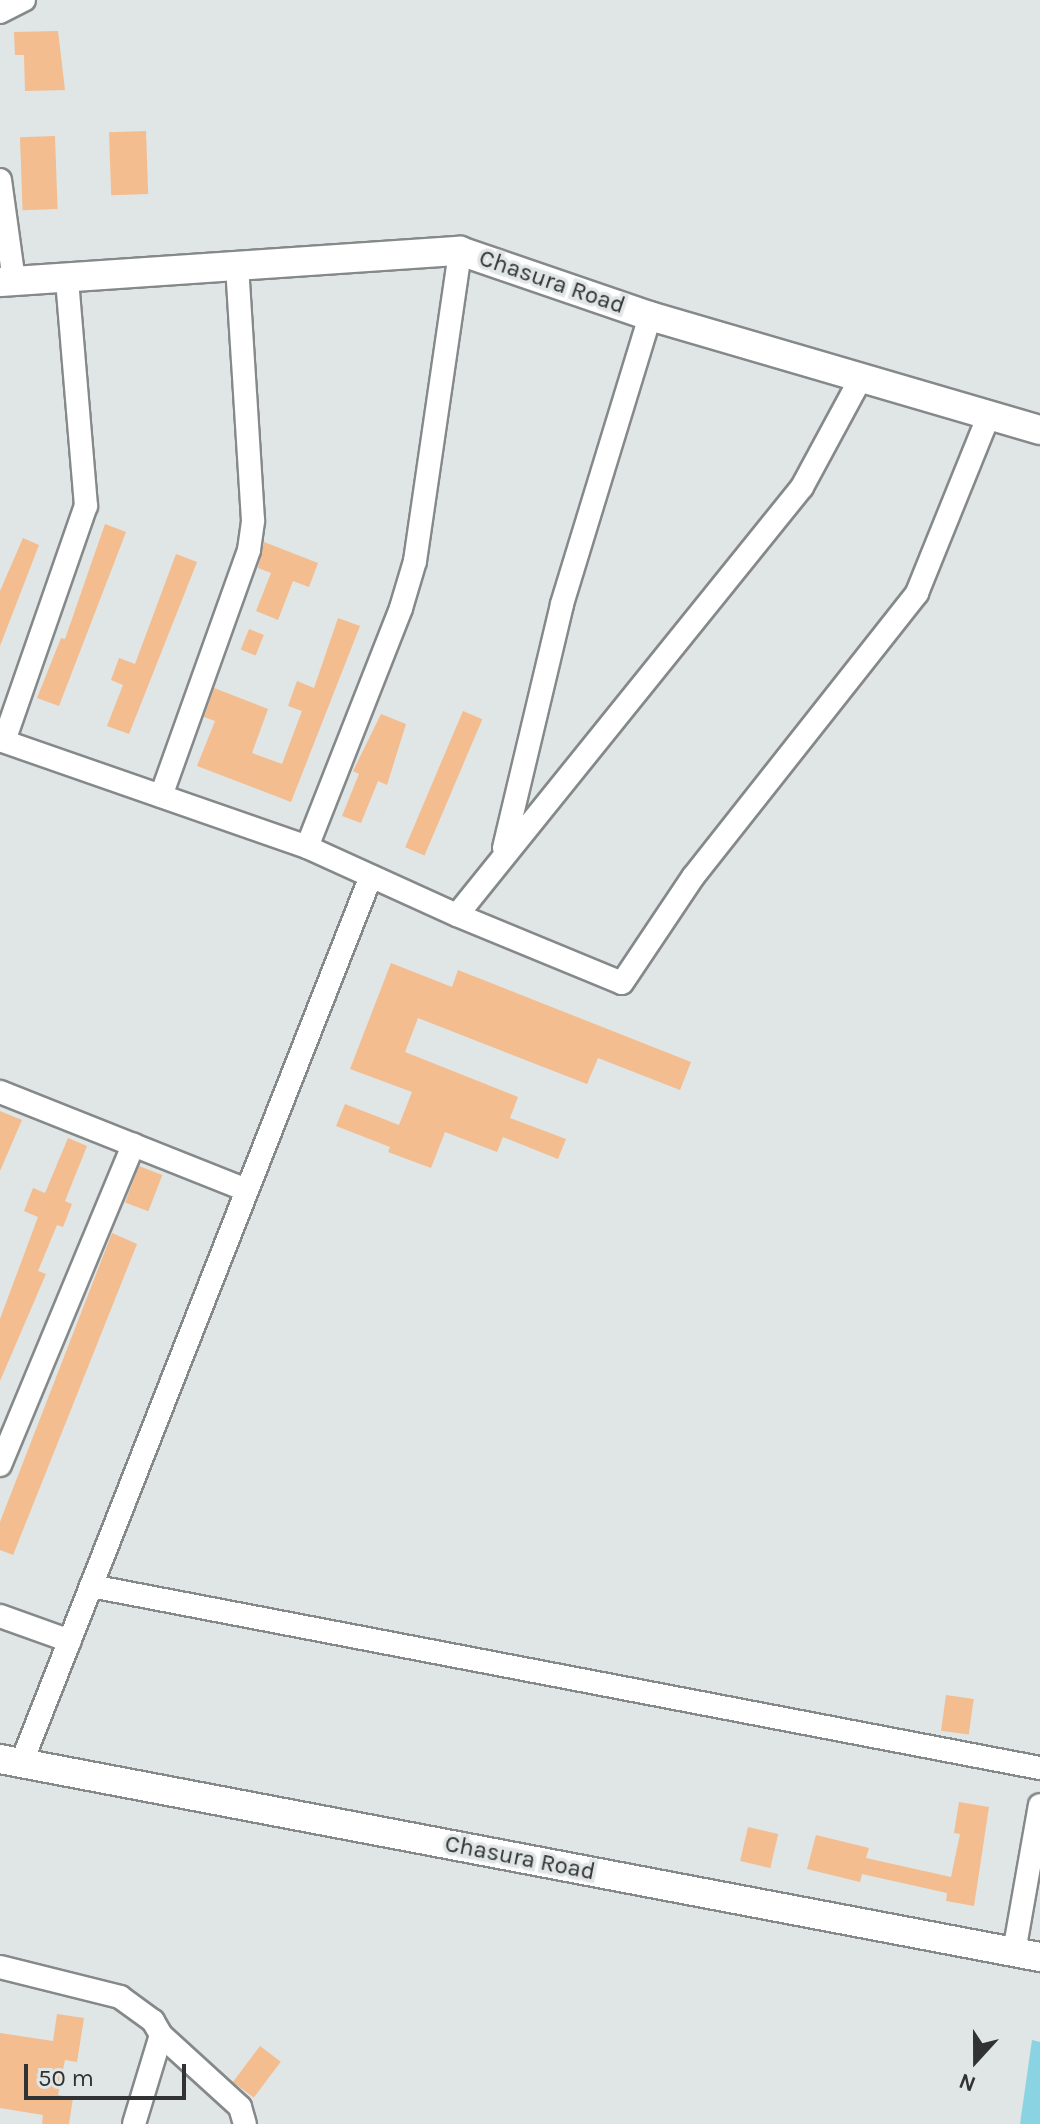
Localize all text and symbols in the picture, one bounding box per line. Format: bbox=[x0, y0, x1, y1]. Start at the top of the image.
street label: Chasura Road bbox=[475, 244, 629, 320]
street label: Chasura Road bbox=[442, 1829, 598, 1887]
north arrow bbox=[936, 2020, 1016, 2100]
scale bar bbox=[28, 2048, 190, 2098]
text: 50 m bbox=[38, 2064, 94, 2092]
text: N bbox=[955, 2067, 979, 2097]

